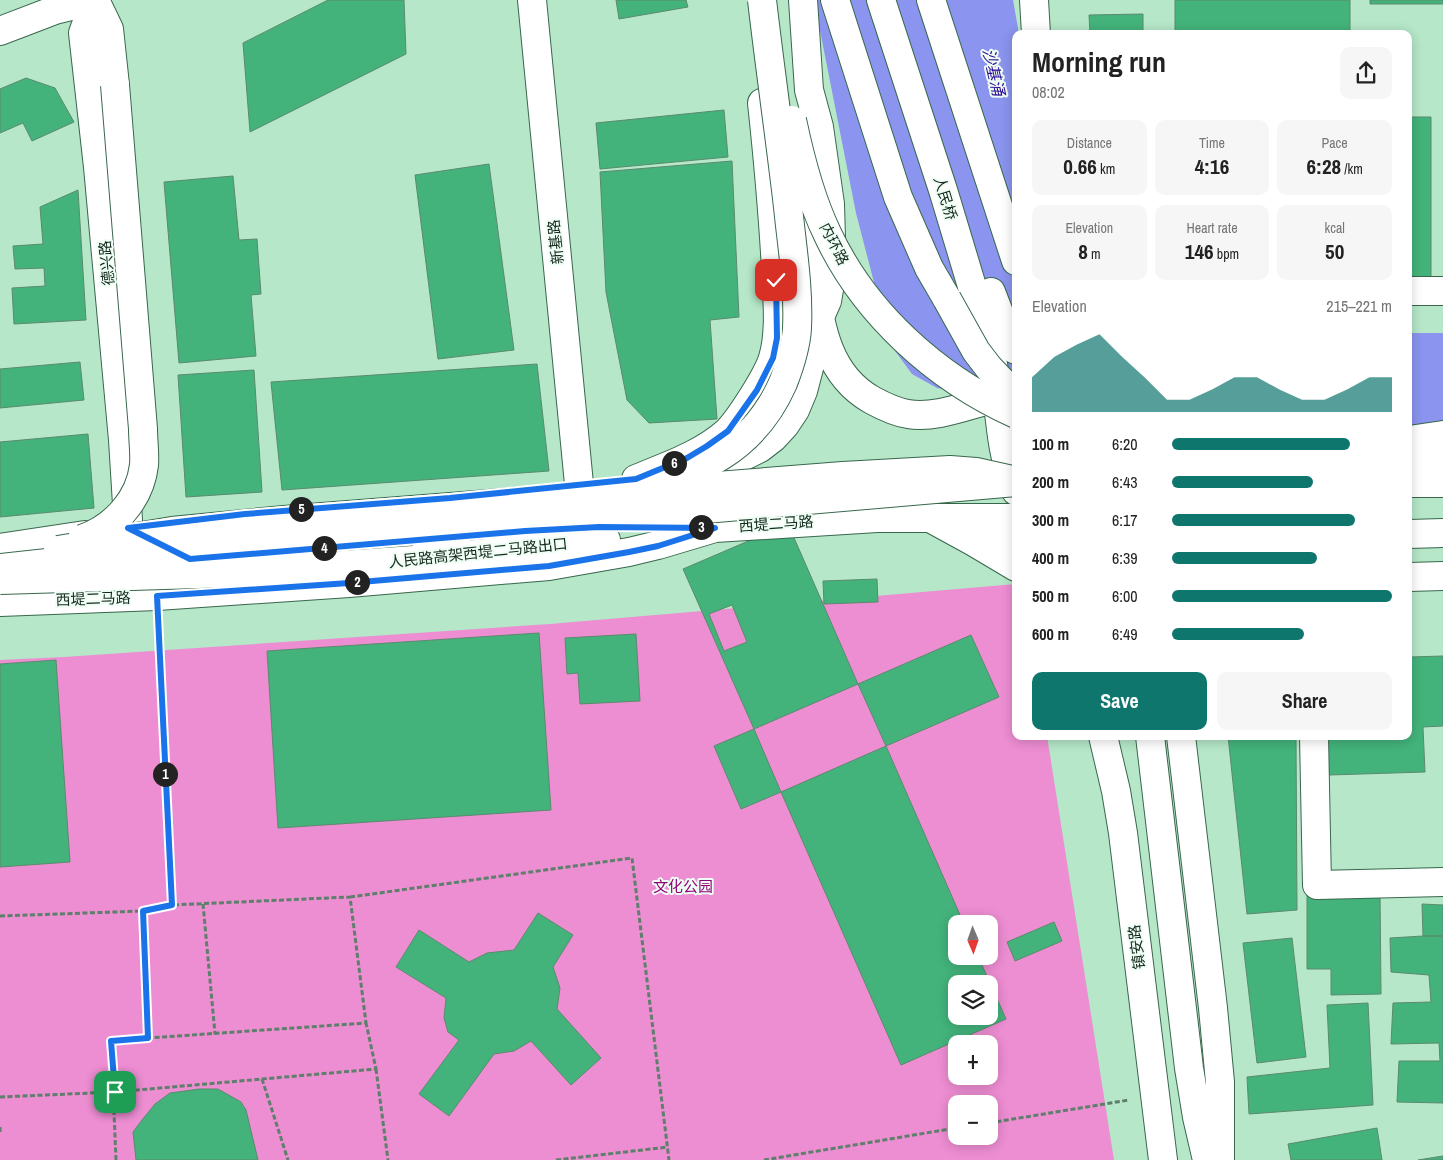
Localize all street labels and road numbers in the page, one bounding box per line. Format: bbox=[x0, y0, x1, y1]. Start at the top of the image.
street label: 人民桥 bbox=[929, 173, 962, 222]
street label: 新基路 bbox=[543, 219, 568, 266]
street label: 内环路 bbox=[815, 219, 854, 269]
street label: 德兴路 bbox=[94, 240, 119, 286]
street label: 西堤二马路 bbox=[738, 510, 814, 537]
street label: 人民路高架西堤二马路出口 bbox=[387, 533, 569, 572]
street label: 西堤二马路 bbox=[55, 587, 131, 610]
street label: 镇安路 bbox=[1123, 923, 1150, 971]

